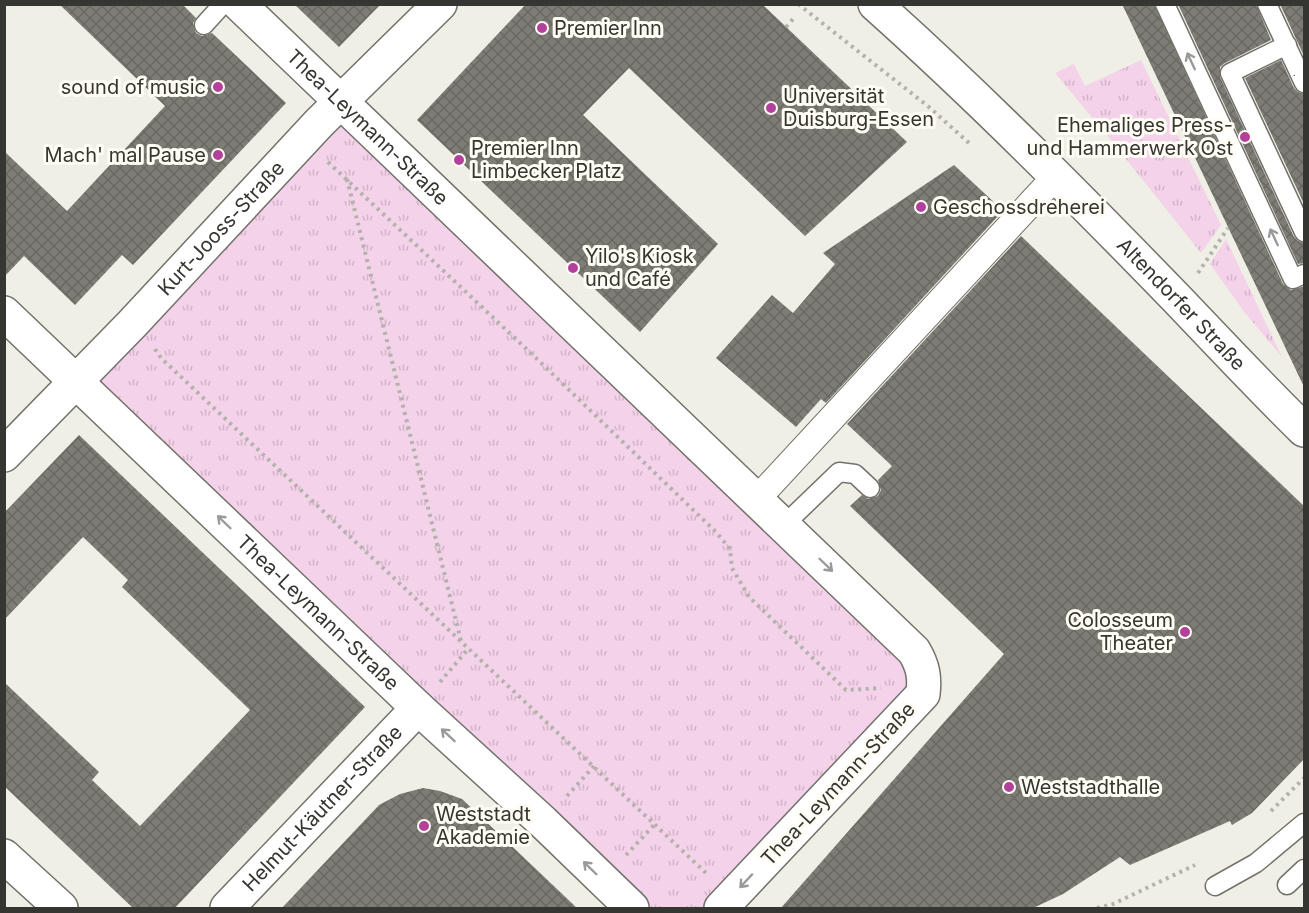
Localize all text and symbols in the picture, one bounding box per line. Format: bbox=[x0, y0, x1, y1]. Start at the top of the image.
place label: Premier Inn bbox=[554, 16, 662, 40]
marker: Premier Inn bbox=[535, 21, 549, 35]
street label: Thea-Leymann-Straße bbox=[282, 44, 453, 210]
one-way arrow bbox=[1185, 52, 1197, 70]
place label: sound of music bbox=[61, 75, 206, 99]
marker: sound of music bbox=[211, 80, 225, 94]
place label: Universität Duisburg-Essen bbox=[783, 84, 934, 131]
marker: Universität Duisburg-Essen bbox=[764, 101, 778, 115]
place label: Ehemaliges Press- und Hammerwerk Ost bbox=[1026, 113, 1233, 160]
marker: Ehemaliges Press- und Hammerwerk Ost bbox=[1238, 130, 1252, 144]
place label: Premier Inn Limbecker Platz bbox=[471, 136, 622, 183]
place label: Mach' mal Pause bbox=[45, 143, 206, 167]
marker: Mach' mal Pause bbox=[211, 148, 225, 162]
marker: Premier Inn Limbecker Platz bbox=[452, 153, 466, 167]
street label: Kurt-Jooss-Straße bbox=[153, 156, 289, 300]
place label: Geschossdreherei bbox=[933, 195, 1105, 219]
marker: Geschossdreherei bbox=[914, 200, 928, 214]
one-way arrow bbox=[1267, 229, 1279, 247]
street label: Altendorfer Straße bbox=[1112, 233, 1251, 375]
place label: Yilo's Kiosk und Café bbox=[585, 244, 694, 291]
marker: Yilo's Kiosk und Café bbox=[566, 261, 580, 275]
one-way arrow bbox=[217, 515, 232, 529]
street label: Thea-Leymann-Straße bbox=[232, 530, 404, 695]
one-way arrow bbox=[818, 558, 833, 573]
place label: Colosseum Theater bbox=[1067, 608, 1173, 655]
marker: Colosseum Theater bbox=[1178, 625, 1192, 639]
street label: Thea-Leymann-Straße bbox=[756, 697, 920, 871]
street label: Helmut-Käutner-Straße bbox=[237, 720, 407, 896]
one-way arrow bbox=[440, 728, 455, 742]
place label: Weststadthalle bbox=[1021, 775, 1160, 799]
marker: Weststadthalle bbox=[1002, 780, 1016, 794]
place label: Weststadt Akademie bbox=[436, 802, 531, 849]
marker: Weststadt Akademie bbox=[417, 819, 431, 833]
one-way arrow bbox=[583, 860, 598, 875]
one-way arrow bbox=[740, 873, 754, 888]

